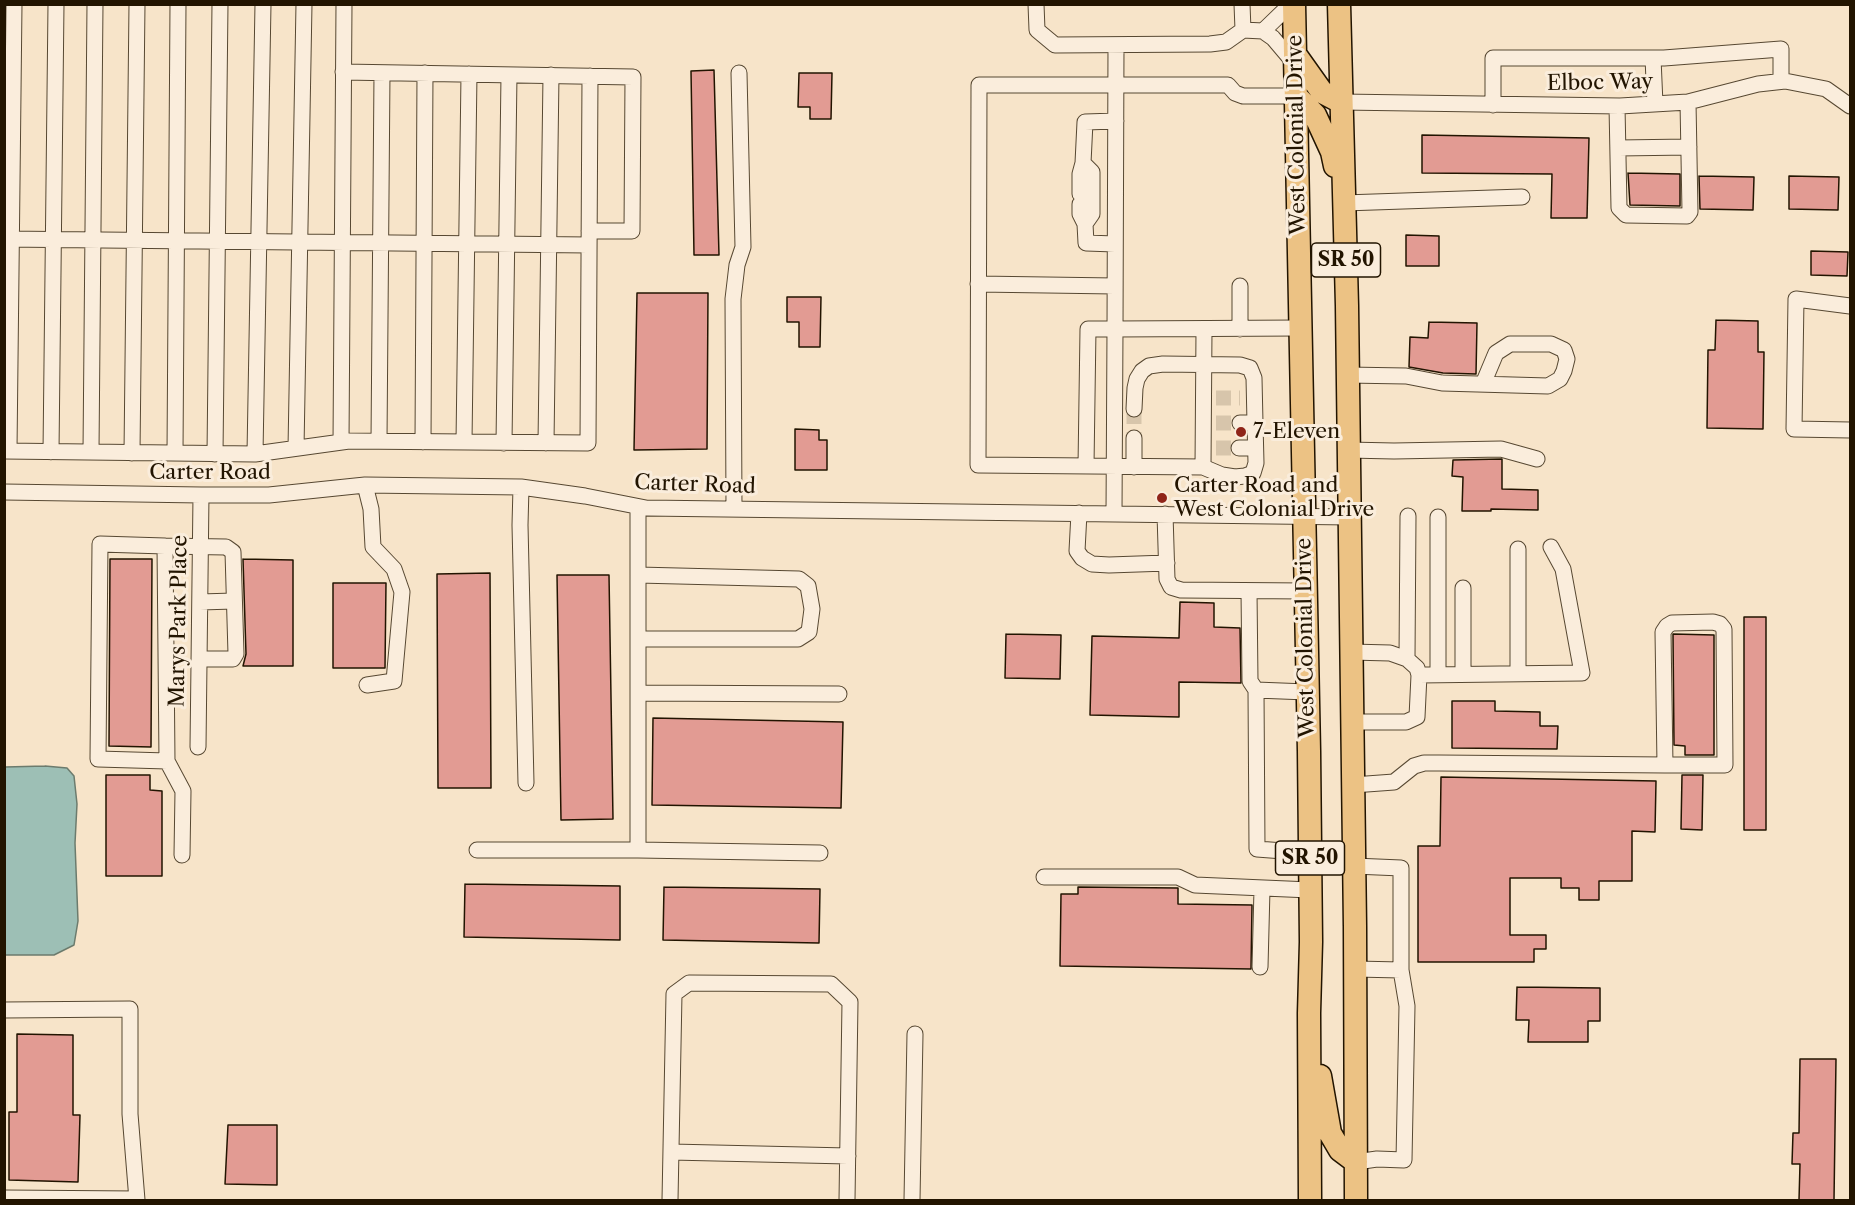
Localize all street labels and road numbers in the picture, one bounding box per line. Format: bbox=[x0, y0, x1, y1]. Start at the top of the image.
street label: West Colonial Drive bbox=[1283, 35, 1311, 235]
street label: Elboc Way bbox=[1547, 69, 1653, 97]
road number: SR 50 bbox=[1312, 243, 1380, 277]
street label: Carter Road bbox=[149, 460, 271, 486]
street label: Carter Road bbox=[634, 470, 756, 500]
street label: Marys Park Place bbox=[165, 535, 193, 707]
street label: West Colonial Drive bbox=[1292, 538, 1320, 738]
road number: SR 50 bbox=[1276, 841, 1344, 875]

